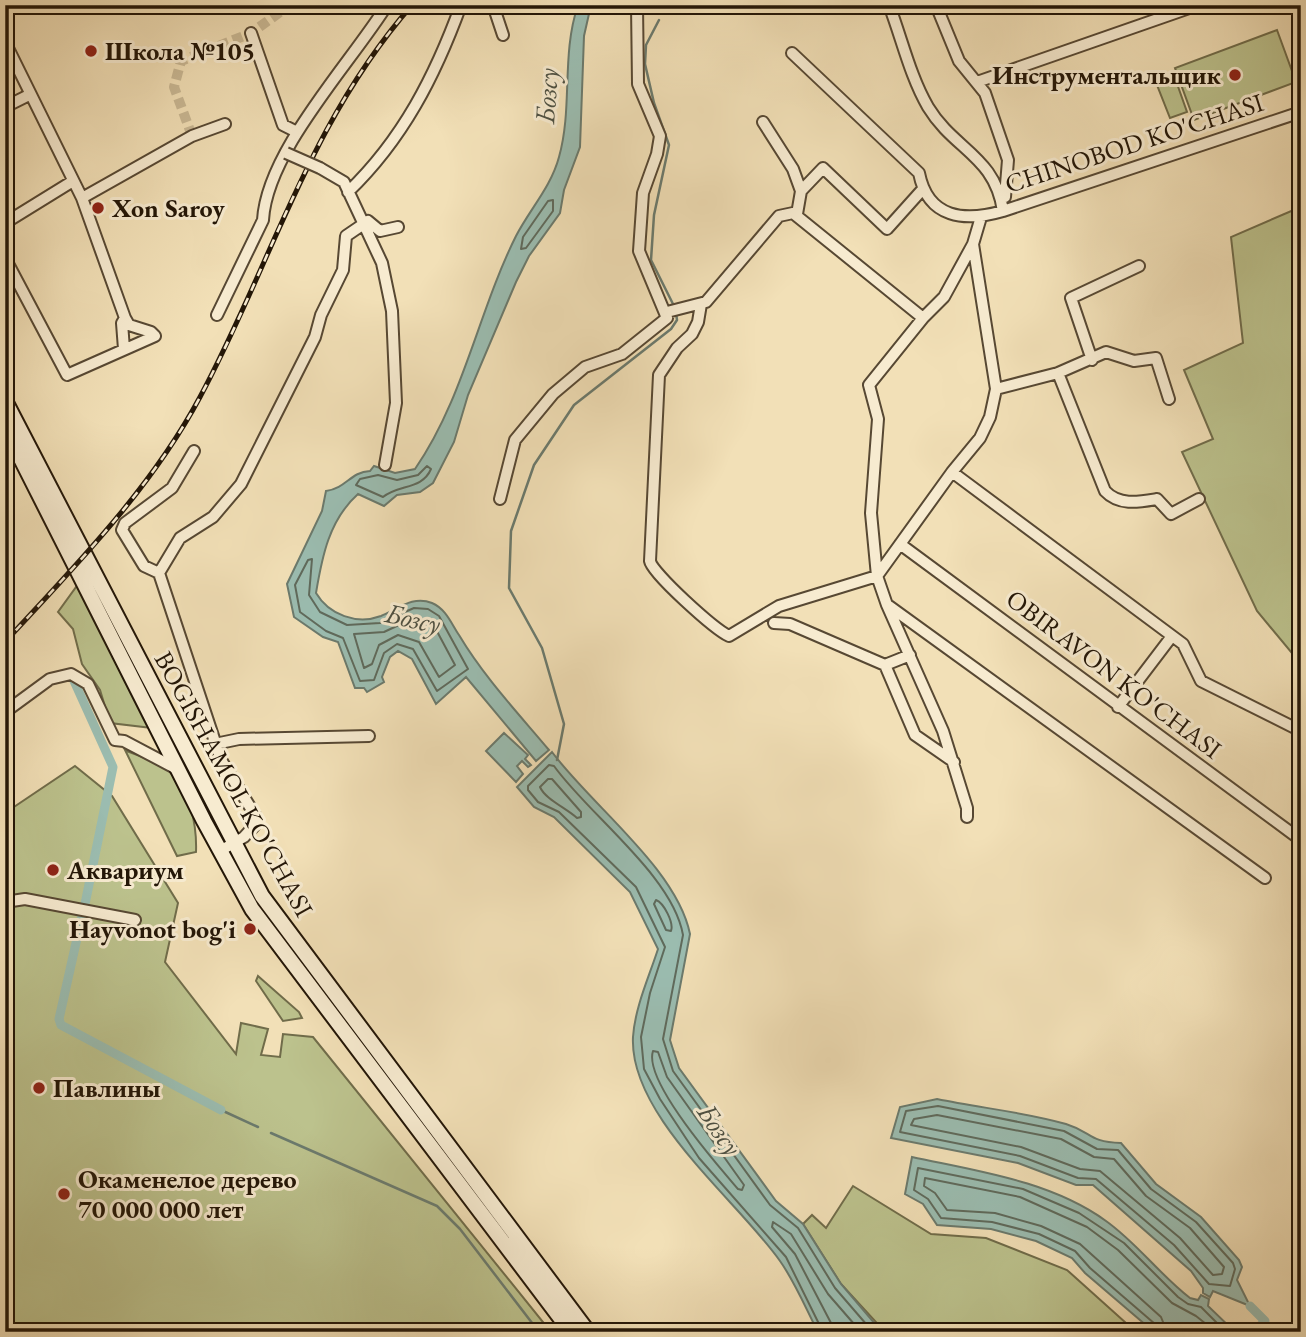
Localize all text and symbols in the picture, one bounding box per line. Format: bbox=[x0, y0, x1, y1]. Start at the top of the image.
place label: Школа №105 bbox=[105, 34, 255, 68]
marker: Школа №105 bbox=[83, 43, 99, 59]
place label: Инструментальщик bbox=[992, 58, 1222, 92]
water label: Бозсу bbox=[526, 66, 566, 126]
marker: Инструментальщик bbox=[1227, 67, 1243, 83]
street label: CHINOBOD KO'CHASI bbox=[1000, 85, 1268, 201]
place label: Xon Saroy bbox=[111, 191, 225, 225]
marker: Xon Saroy bbox=[90, 200, 106, 216]
street label: OBIRAVON KO'CHASI bbox=[999, 582, 1229, 766]
water label: Бозсу bbox=[381, 594, 445, 642]
street label: BOGISHAMOL KO'CHASI bbox=[147, 645, 321, 923]
place label: Аквариум bbox=[66, 853, 184, 887]
marker: Аквариум bbox=[45, 862, 61, 878]
place label: Hayvonot bog'i bbox=[69, 912, 236, 946]
marker: Hayvonot bog'i bbox=[242, 921, 258, 937]
place label: Павлины bbox=[53, 1071, 161, 1105]
marker: Павлины bbox=[31, 1080, 47, 1096]
water label: Бозсу bbox=[689, 1095, 751, 1163]
place label: Окаменелое дерево 70 000 000 лет bbox=[78, 1162, 297, 1226]
marker: Окаменелое дерево 70 000 000 лет bbox=[56, 1186, 72, 1202]

